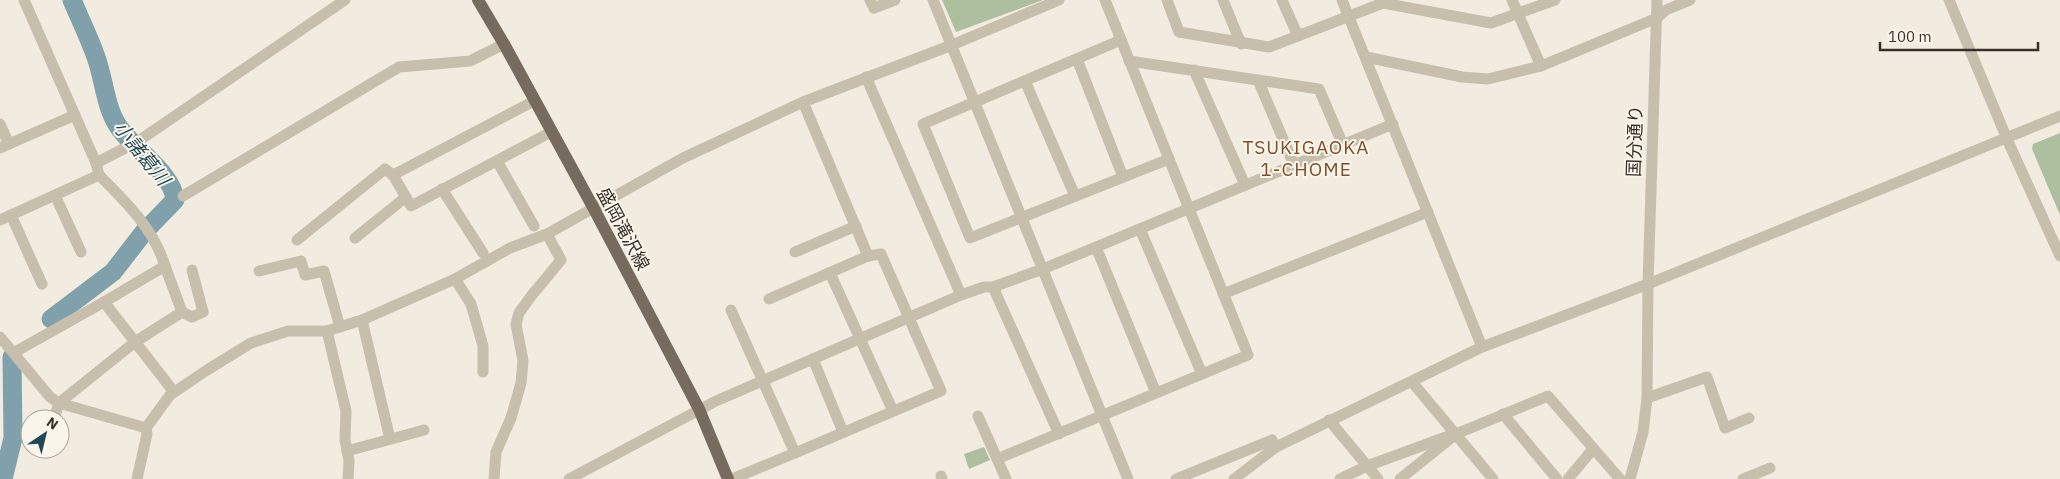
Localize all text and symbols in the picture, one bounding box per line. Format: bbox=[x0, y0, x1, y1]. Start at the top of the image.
scale bar bbox=[1880, 20, 2038, 52]
text: 100 m bbox=[1888, 27, 1932, 46]
street label: 国分通り bbox=[1622, 105, 1647, 177]
water label: 小諸葛川 bbox=[109, 116, 176, 192]
district label: TSUKIGAOKA 1-CHOME bbox=[1242, 135, 1370, 181]
street label: 盛岡滝沢線 bbox=[592, 184, 655, 274]
north arrow bbox=[20, 409, 70, 459]
text: N bbox=[43, 413, 62, 434]

